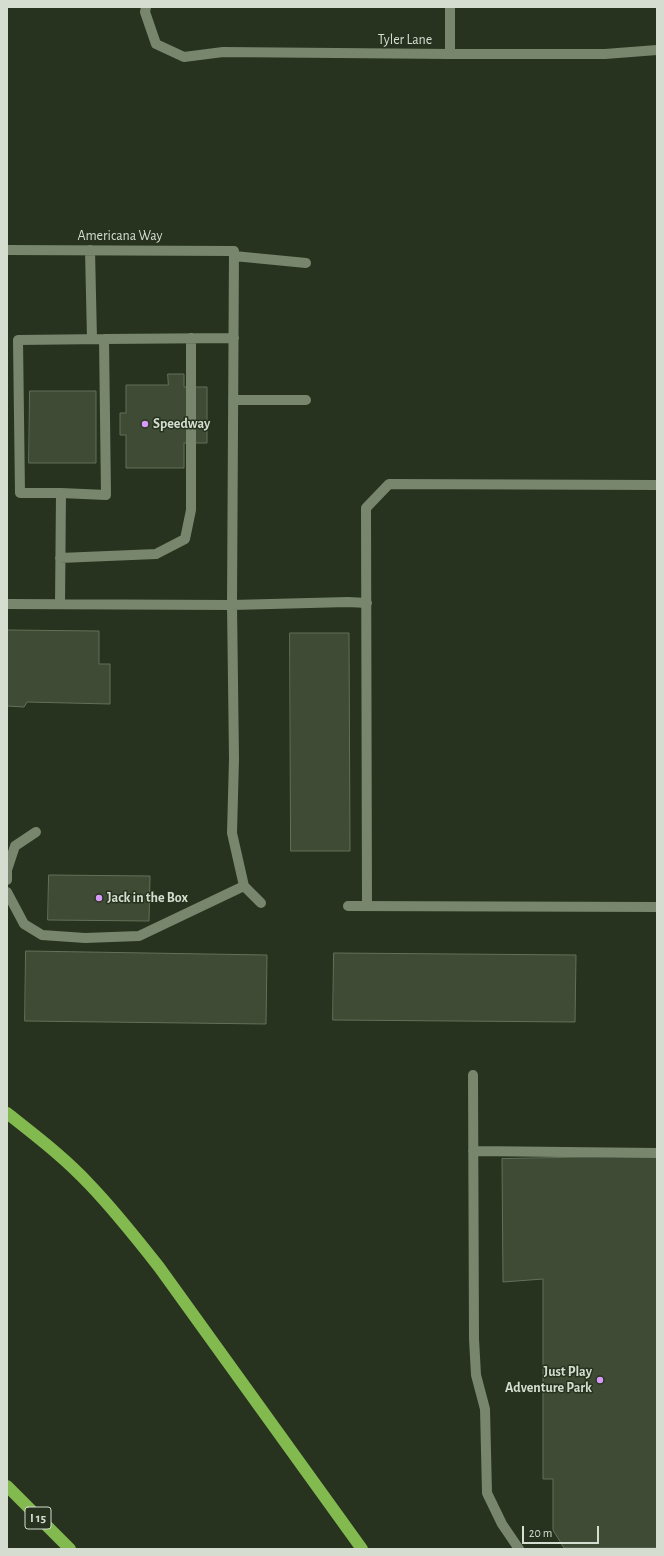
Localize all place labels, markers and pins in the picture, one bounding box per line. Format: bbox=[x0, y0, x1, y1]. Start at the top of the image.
place label: Speedway bbox=[153, 416, 210, 432]
marker: Speedway bbox=[140, 419, 150, 429]
place label: Jack in the Box bbox=[107, 890, 188, 906]
marker: Jack in the Box bbox=[94, 893, 104, 903]
place label: Just Play Adventure Park bbox=[505, 1364, 592, 1396]
marker: Just Play Adventure Park bbox=[595, 1375, 605, 1385]

